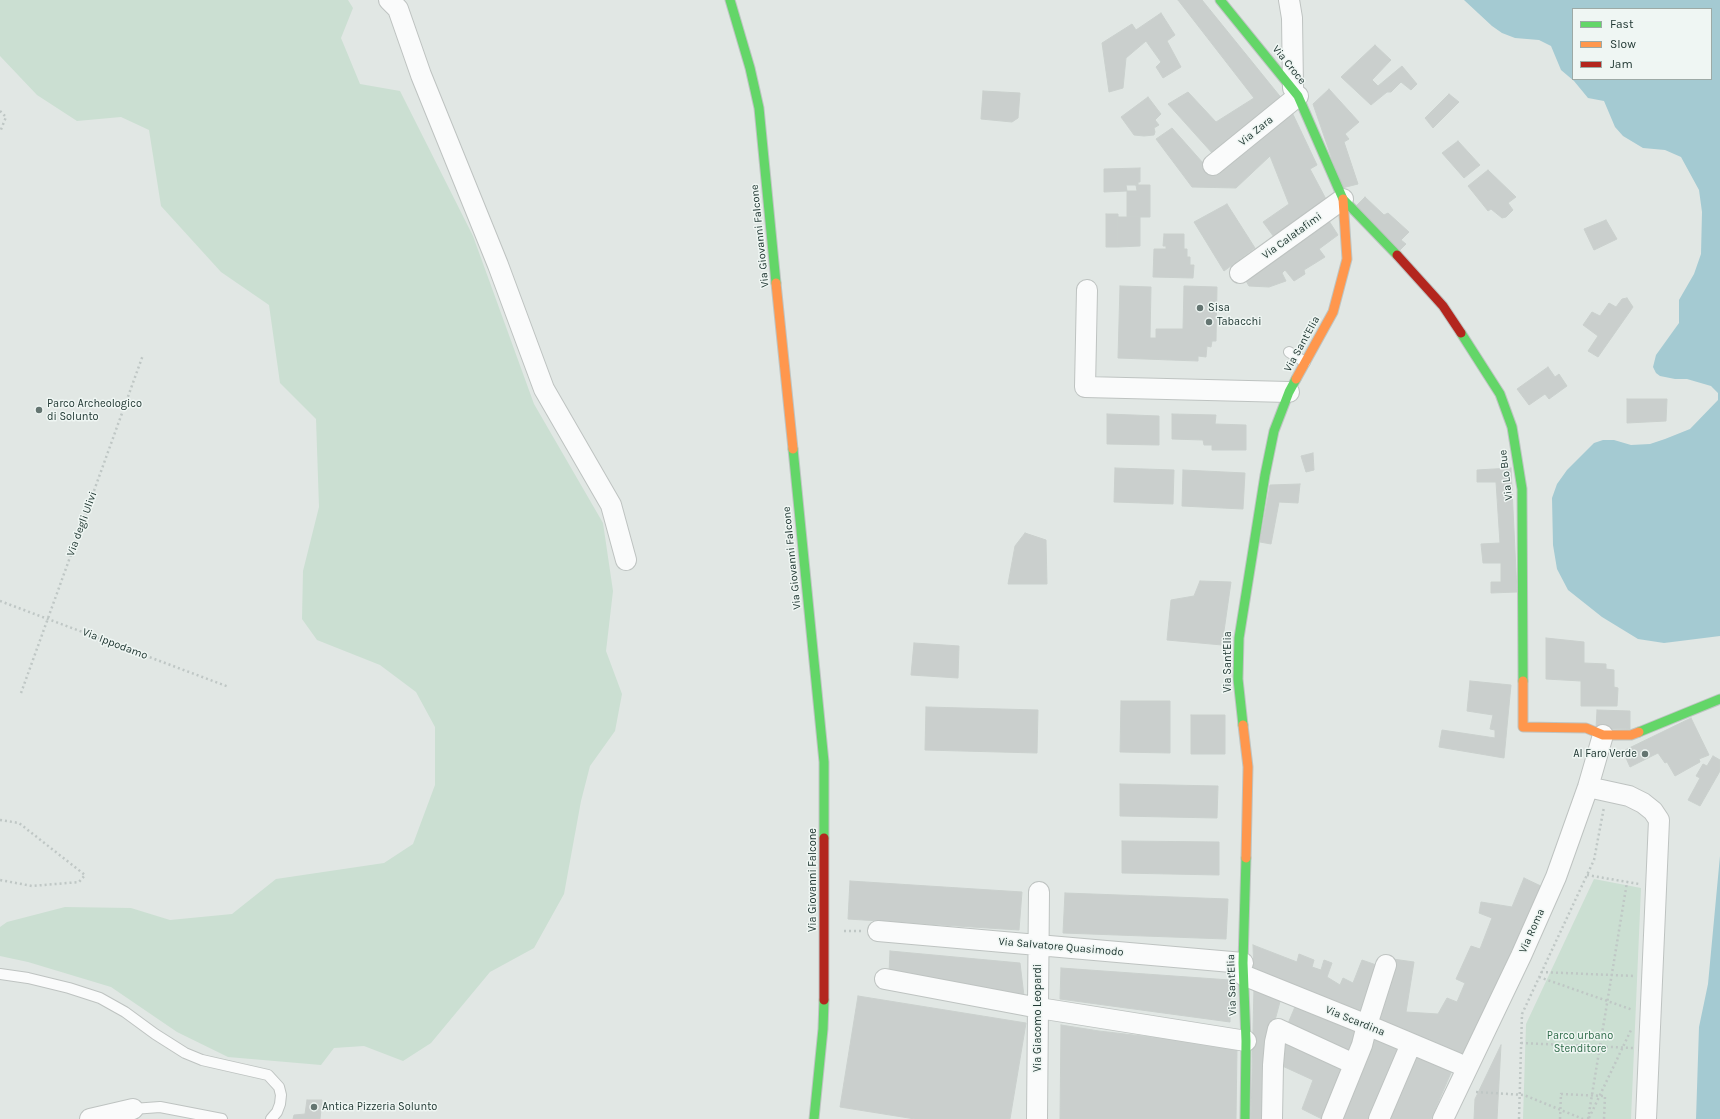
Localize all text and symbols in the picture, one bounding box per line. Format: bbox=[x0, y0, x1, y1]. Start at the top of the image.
legend bbox=[1572, 8, 1712, 80]
text: Fast bbox=[1610, 17, 1633, 31]
text: Slow bbox=[1610, 37, 1636, 51]
street label: Via Croce bbox=[1269, 43, 1309, 87]
text: Jam bbox=[1610, 57, 1633, 71]
street label: Via Zara bbox=[1236, 113, 1276, 149]
street label: Via Giovanni Falcone bbox=[748, 184, 772, 288]
street label: Via Calatafimi bbox=[1259, 210, 1325, 262]
place label: Sisa bbox=[1208, 301, 1230, 315]
marker: Sisa bbox=[1195, 303, 1205, 313]
street label: Via Sant'Elia bbox=[1281, 314, 1323, 374]
place label: Tabacchi bbox=[1217, 315, 1261, 329]
marker: Tabacchi bbox=[1204, 317, 1214, 327]
place label: Parco Archeologico di Solunto bbox=[47, 397, 142, 423]
marker: Parco Archeologico di Solunto bbox=[34, 405, 44, 415]
street label: Via Lo Bue bbox=[1496, 449, 1516, 501]
street label: Via degli Ulivi bbox=[64, 490, 100, 558]
street label: Via Giovanni Falcone bbox=[780, 506, 804, 610]
street label: Via Ippodamo bbox=[80, 625, 150, 663]
street label: Via Sant'Elia bbox=[1221, 631, 1235, 693]
place label: Al Faro Verde bbox=[1573, 747, 1637, 761]
marker: Al Faro Verde bbox=[1640, 749, 1650, 759]
street label: Via Giovanni Falcone bbox=[806, 828, 820, 932]
street label: Via Roma bbox=[1516, 907, 1548, 955]
street label: Via Salvatore Quasimodo bbox=[998, 935, 1124, 959]
street label: Via Sant'Elia bbox=[1224, 954, 1240, 1016]
street label: Via Giacomo Leopardi bbox=[1031, 964, 1045, 1072]
street label: Via Scardina bbox=[1323, 1003, 1387, 1039]
park label: Parco urbano Stenditore bbox=[1547, 1029, 1613, 1055]
place label: Antica Pizzeria Solunto bbox=[322, 1100, 437, 1114]
marker: Antica Pizzeria Solunto bbox=[309, 1102, 319, 1112]

